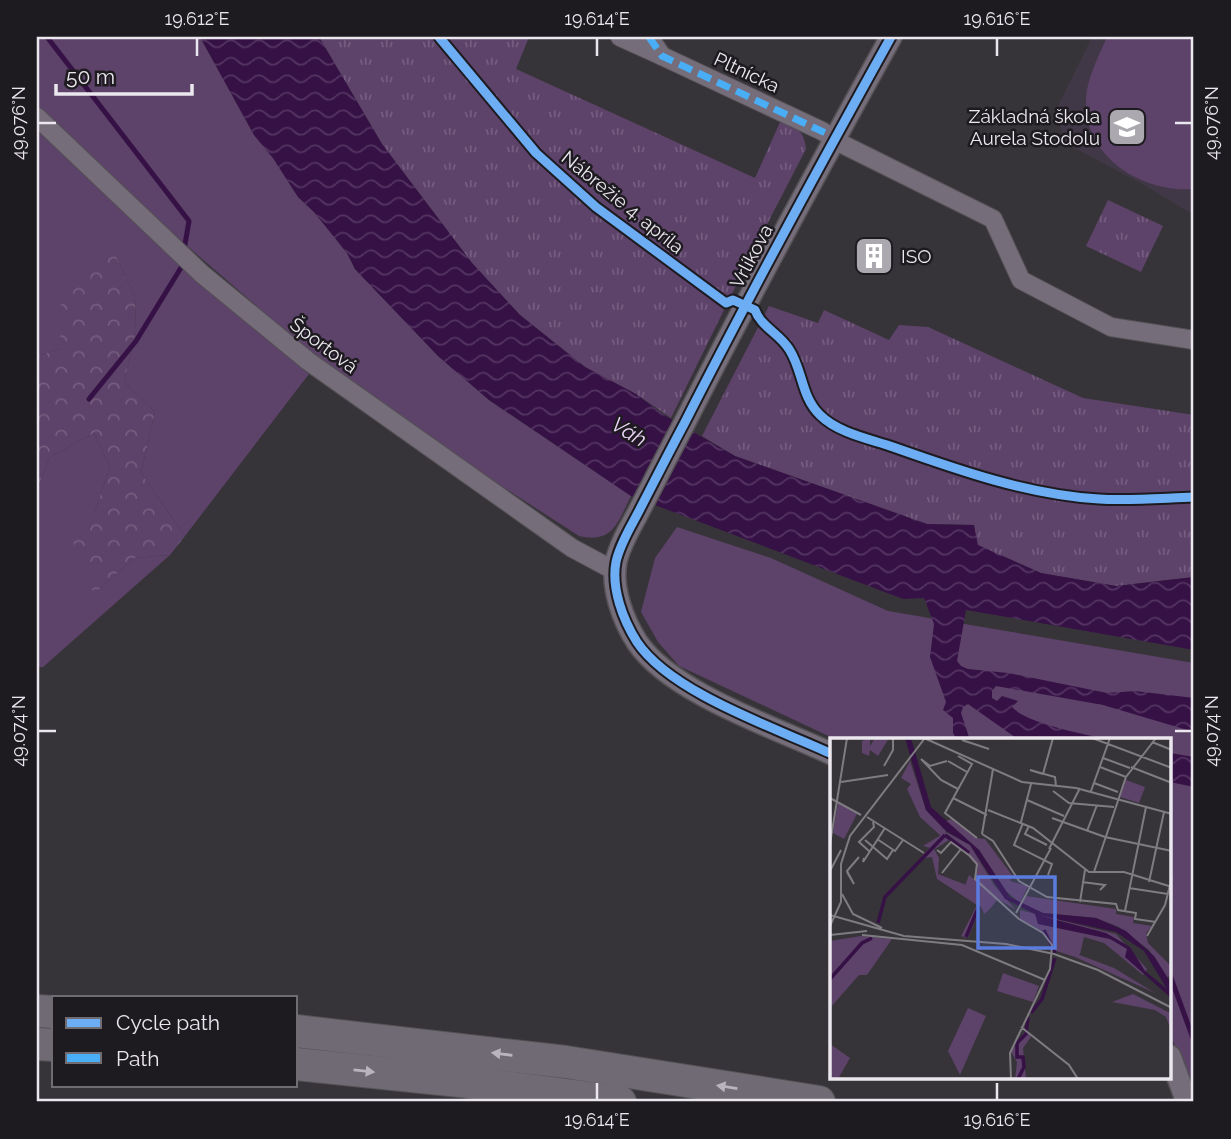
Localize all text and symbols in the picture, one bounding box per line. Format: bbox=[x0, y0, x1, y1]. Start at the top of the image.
text: 19.612°E bbox=[164, 8, 230, 29]
text: 19.614°E bbox=[564, 8, 630, 29]
text: 19.616°E bbox=[964, 8, 1030, 29]
street label: Pltnícka bbox=[711, 47, 783, 97]
scale bar bbox=[56, 52, 192, 96]
text: 50 m bbox=[66, 64, 115, 89]
text: 49.076°N bbox=[8, 86, 29, 160]
text: 49.076°N bbox=[1201, 86, 1222, 160]
place label: Základná škola Aurela Stodolu bbox=[968, 105, 1100, 149]
school or university icon: Základná škola Aurela Stodolu bbox=[1106, 106, 1148, 148]
street label: Nábrežie 4. apríla bbox=[558, 146, 688, 258]
street label: Vrlíkova bbox=[725, 220, 777, 292]
building icon: ISO bbox=[853, 235, 895, 277]
place label: ISO bbox=[901, 245, 932, 267]
street label: Športová bbox=[286, 313, 362, 377]
water label: Váh bbox=[607, 411, 651, 452]
text: 49.074°N bbox=[8, 695, 29, 767]
text: 49.074°N bbox=[1201, 695, 1222, 767]
inset map bbox=[830, 738, 1172, 1080]
legend bbox=[52, 996, 298, 1086]
text: Cycle path bbox=[116, 1010, 220, 1035]
text: Path bbox=[116, 1046, 160, 1071]
one-way arrow bbox=[491, 1048, 513, 1059]
one-way arrow bbox=[353, 1065, 375, 1076]
one-way arrow bbox=[716, 1082, 738, 1093]
text: 19.614°E bbox=[564, 1109, 630, 1130]
text: 19.616°E bbox=[964, 1109, 1030, 1130]

